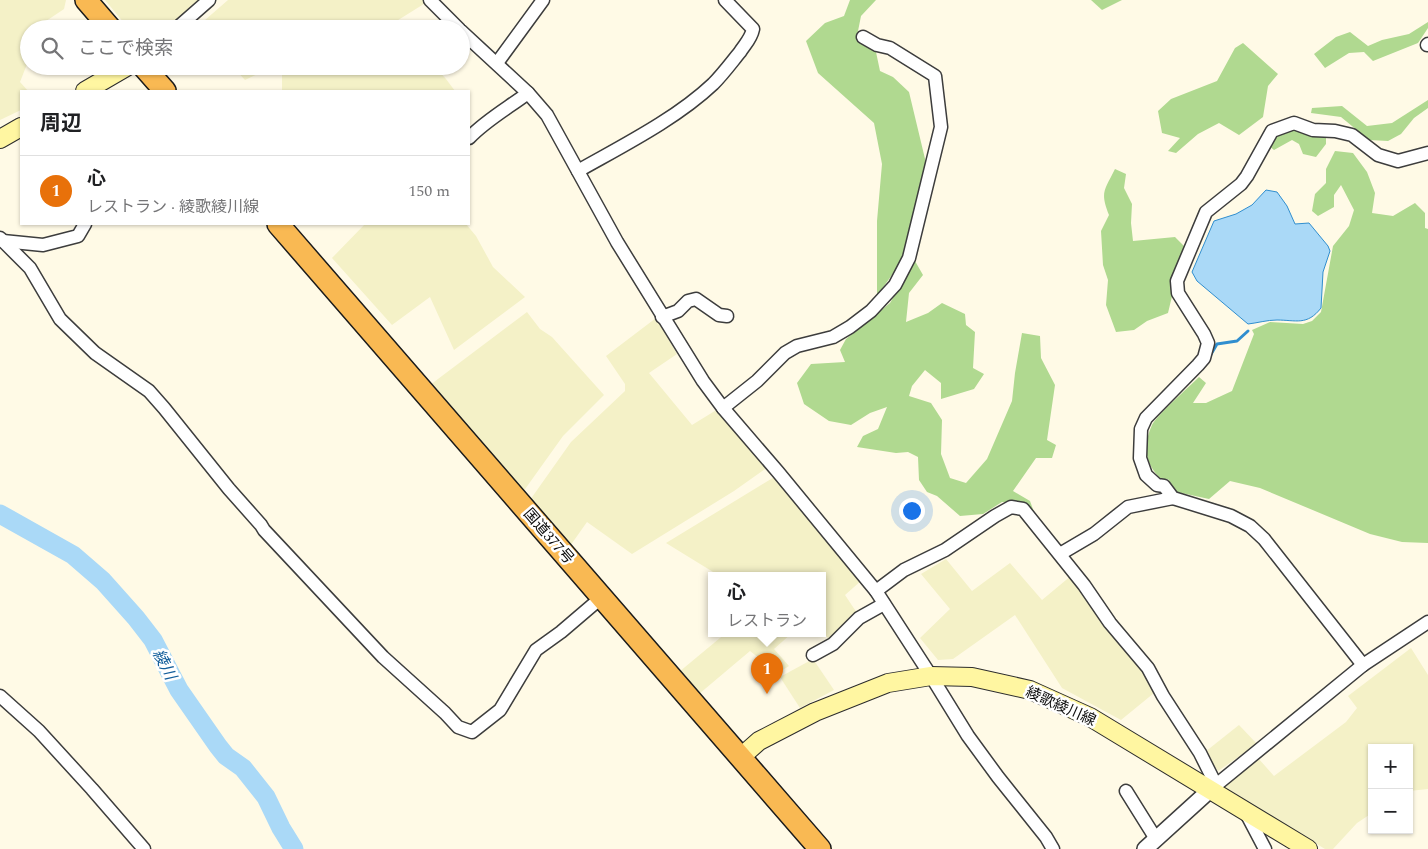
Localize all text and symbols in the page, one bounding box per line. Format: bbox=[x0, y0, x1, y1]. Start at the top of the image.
search box bbox=[20, 20, 470, 75]
icon: search bbox=[38, 34, 66, 62]
text: ここで検索 bbox=[78, 34, 173, 63]
text: 周辺 bbox=[40, 108, 82, 140]
text: 心 bbox=[87, 164, 106, 193]
text: 1 bbox=[52, 179, 60, 203]
text: 150 m bbox=[408, 179, 450, 203]
text: レストラン · 綾歌綾川線 bbox=[87, 195, 259, 219]
your location bbox=[899, 498, 925, 524]
street label: 国道377号 bbox=[518, 503, 579, 569]
popup bbox=[708, 572, 826, 637]
text: 心 bbox=[727, 578, 746, 607]
text: レストラン bbox=[727, 609, 807, 633]
water label: 綾川 bbox=[146, 645, 183, 686]
pin: 1 bbox=[751, 653, 783, 694]
street label: 綾歌綾川線 bbox=[1022, 681, 1100, 732]
map controls bbox=[1368, 744, 1413, 834]
button: + bbox=[1368, 744, 1413, 789]
button: − bbox=[1368, 789, 1413, 834]

